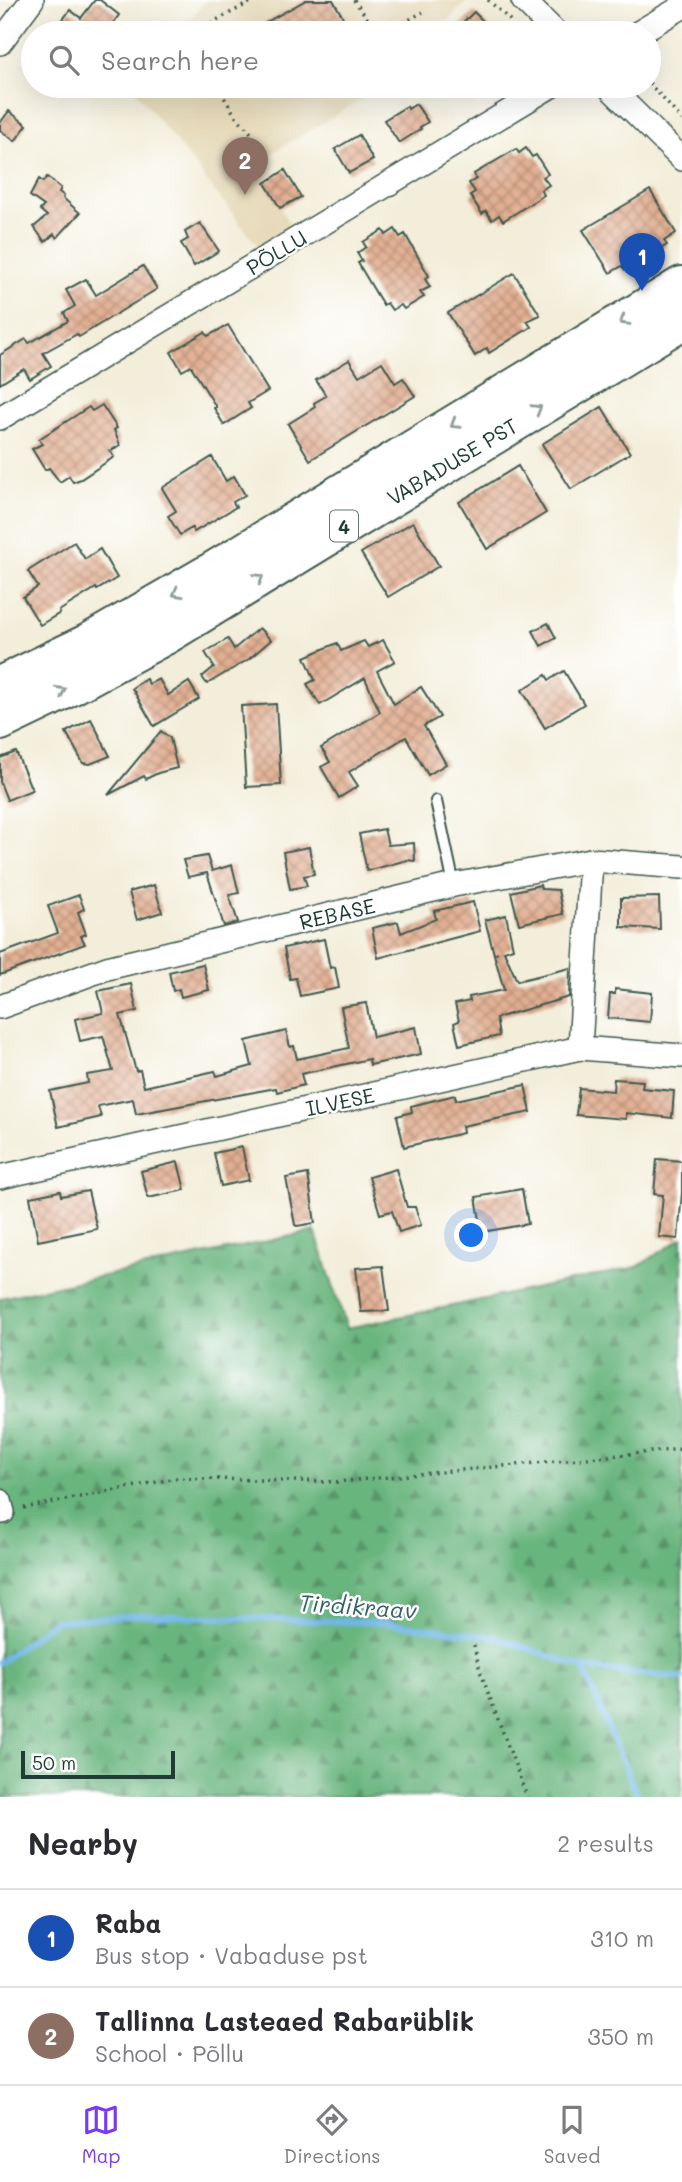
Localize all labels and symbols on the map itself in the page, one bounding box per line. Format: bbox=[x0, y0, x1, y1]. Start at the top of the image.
pin: 2 bbox=[222, 137, 268, 195]
street label: PÕLLU bbox=[241, 224, 311, 280]
pin: 1 bbox=[619, 233, 665, 291]
one-way arrow bbox=[618, 313, 631, 326]
one-way arrow bbox=[529, 404, 542, 417]
street label: VABADUSE PST bbox=[382, 411, 522, 511]
one-way arrow bbox=[449, 415, 462, 428]
road number: 4 bbox=[330, 510, 358, 541]
one-way arrow bbox=[251, 574, 264, 587]
one-way arrow bbox=[171, 584, 184, 597]
one-way arrow bbox=[54, 686, 67, 700]
street label: REBASE bbox=[296, 891, 378, 935]
street label: ILVESE bbox=[303, 1081, 377, 1121]
your location bbox=[454, 1218, 488, 1252]
water label: Tirdikraav bbox=[298, 1587, 418, 1625]
scale bar bbox=[21, 1748, 175, 1780]

